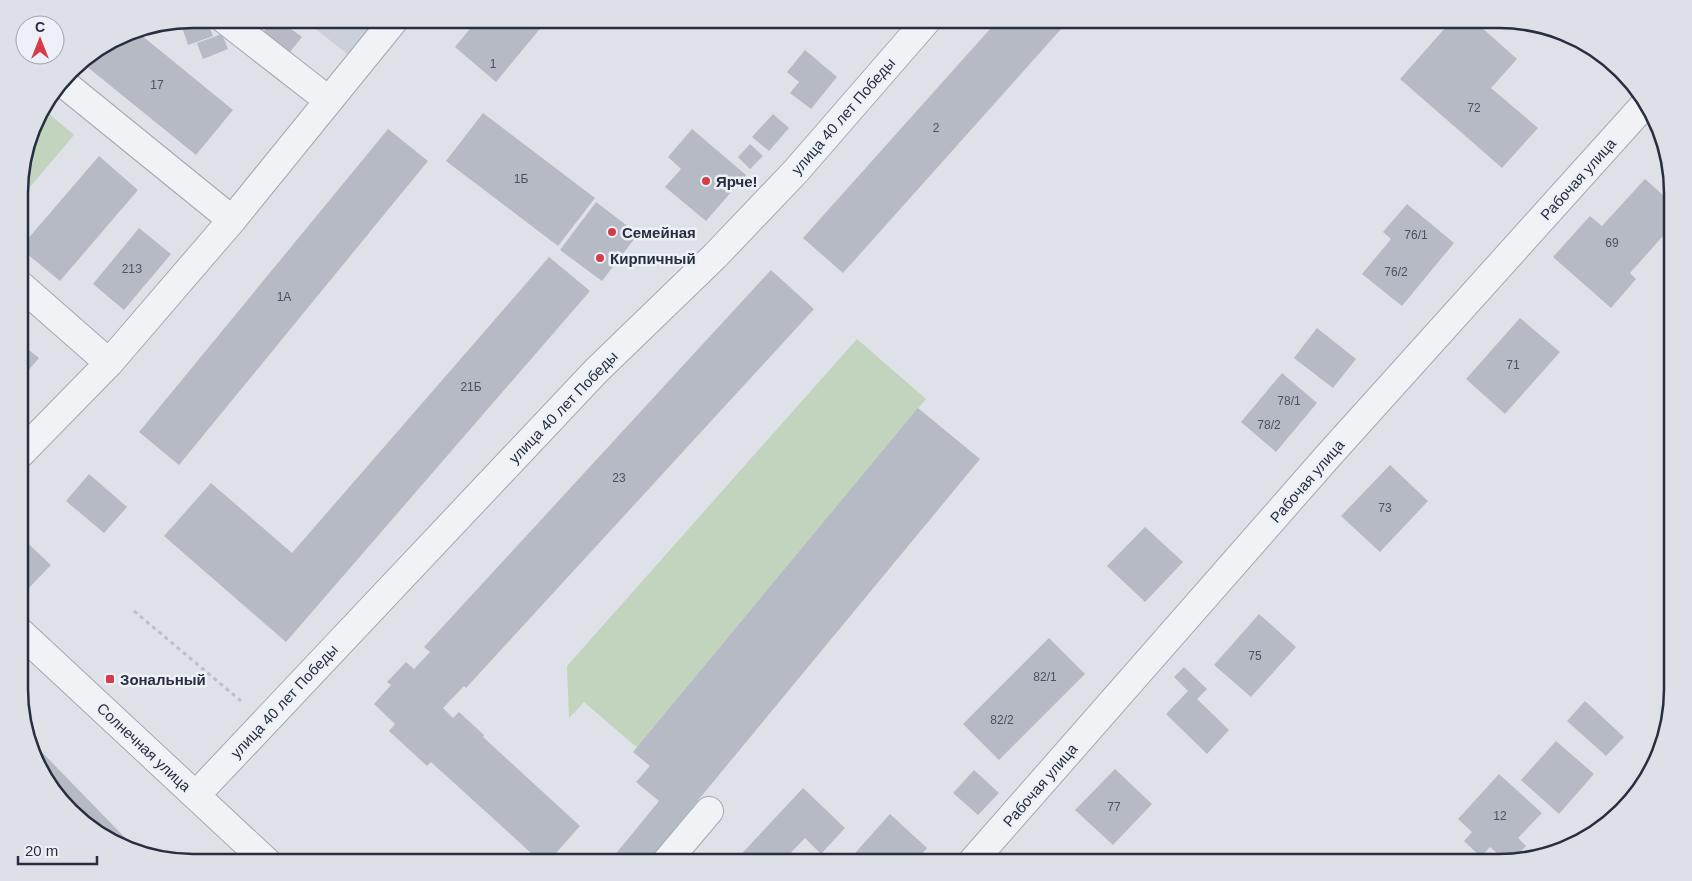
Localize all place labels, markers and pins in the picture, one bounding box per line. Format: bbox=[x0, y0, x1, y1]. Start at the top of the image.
place label: Ярче! bbox=[716, 173, 758, 190]
marker: Ярче! bbox=[700, 175, 712, 187]
place label: Семейная bbox=[622, 224, 696, 241]
marker: Семейная bbox=[606, 226, 618, 238]
place label: Кирпичный bbox=[610, 250, 696, 267]
marker: Кирпичный bbox=[594, 252, 606, 264]
place label: Зональный bbox=[120, 671, 206, 688]
marker: Зональный bbox=[104, 673, 116, 685]

